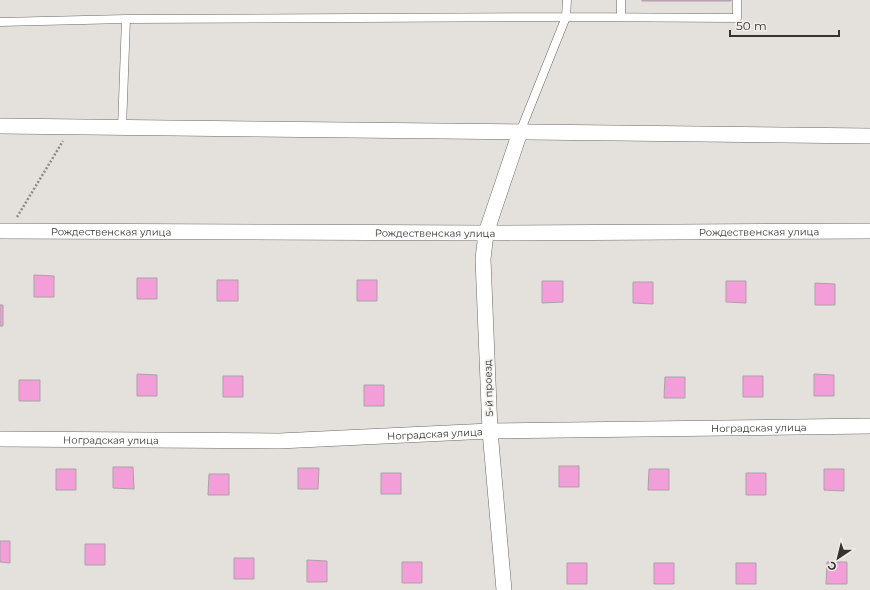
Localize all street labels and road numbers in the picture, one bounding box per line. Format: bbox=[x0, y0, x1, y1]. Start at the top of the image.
street label: Рождественская улица bbox=[51, 225, 171, 239]
street label: Рождественская улица bbox=[699, 225, 819, 239]
street label: Рождественская улица bbox=[375, 227, 495, 240]
street label: 5-й проезд bbox=[481, 359, 496, 417]
street label: Ноградская улица bbox=[711, 421, 807, 435]
street label: Ноградская улица bbox=[387, 425, 483, 443]
street label: Ноградская улица bbox=[63, 433, 159, 447]

